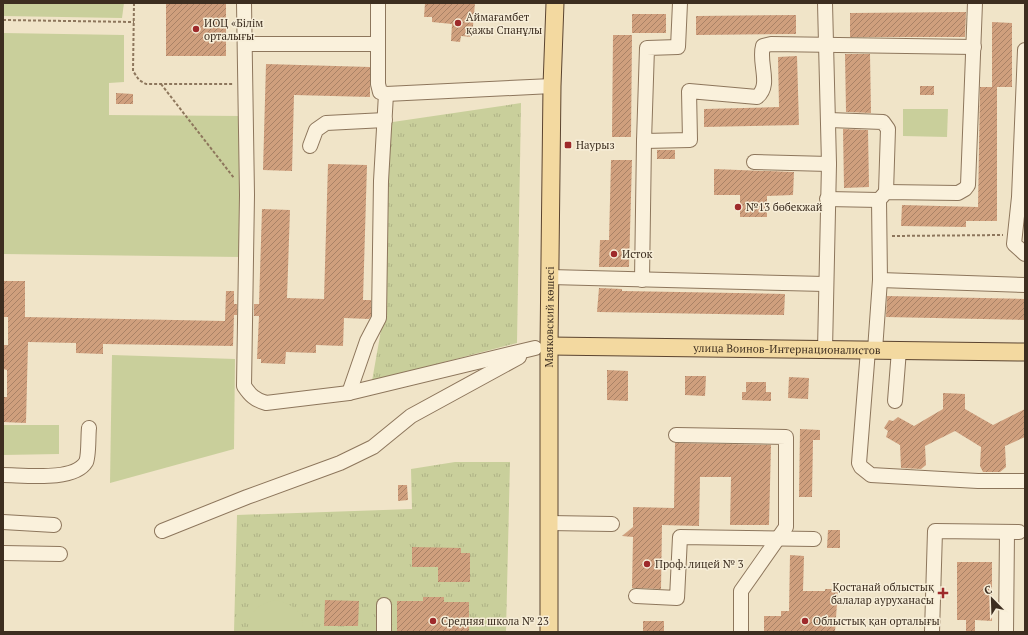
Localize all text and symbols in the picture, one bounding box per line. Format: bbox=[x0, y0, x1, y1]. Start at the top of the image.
place label: Аймағамбет қажы Спанұлы bbox=[466, 10, 542, 37]
place label: ИОЦ «Білім орталығы bbox=[204, 16, 263, 43]
marker: Аймағамбет қажы Спанұлы bbox=[453, 18, 463, 28]
marker: ИОЦ «Білім орталығы bbox=[191, 24, 201, 34]
place label: Наурыз bbox=[576, 138, 615, 152]
marker: Наурыз bbox=[563, 140, 573, 150]
place label: №13 бөбекжай bbox=[746, 200, 823, 214]
marker: №13 бөбекжай bbox=[733, 202, 743, 212]
place label: Исток bbox=[622, 247, 653, 261]
marker: Исток bbox=[609, 249, 619, 259]
street label: Маяковский көшесі bbox=[542, 266, 557, 368]
street label: улица Воинов-Интернационалистов bbox=[692, 341, 881, 357]
place label: Проф. лицей № 3 bbox=[655, 557, 744, 571]
marker: Проф. лицей № 3 bbox=[642, 559, 652, 569]
north arrow bbox=[972, 579, 1012, 619]
place label: Қостанай облыстық балалар ауруханасы bbox=[831, 580, 935, 607]
text: С bbox=[982, 582, 994, 598]
marker: Қостанай облыстық балалар ауруханасы bbox=[937, 587, 949, 599]
place label: Средняя школа № 23 bbox=[441, 614, 549, 628]
place label: Облыстық қан орталығы bbox=[813, 614, 940, 628]
marker: Средняя школа № 23 bbox=[428, 616, 438, 626]
marker: Облыстық қан орталығы bbox=[800, 616, 810, 626]

